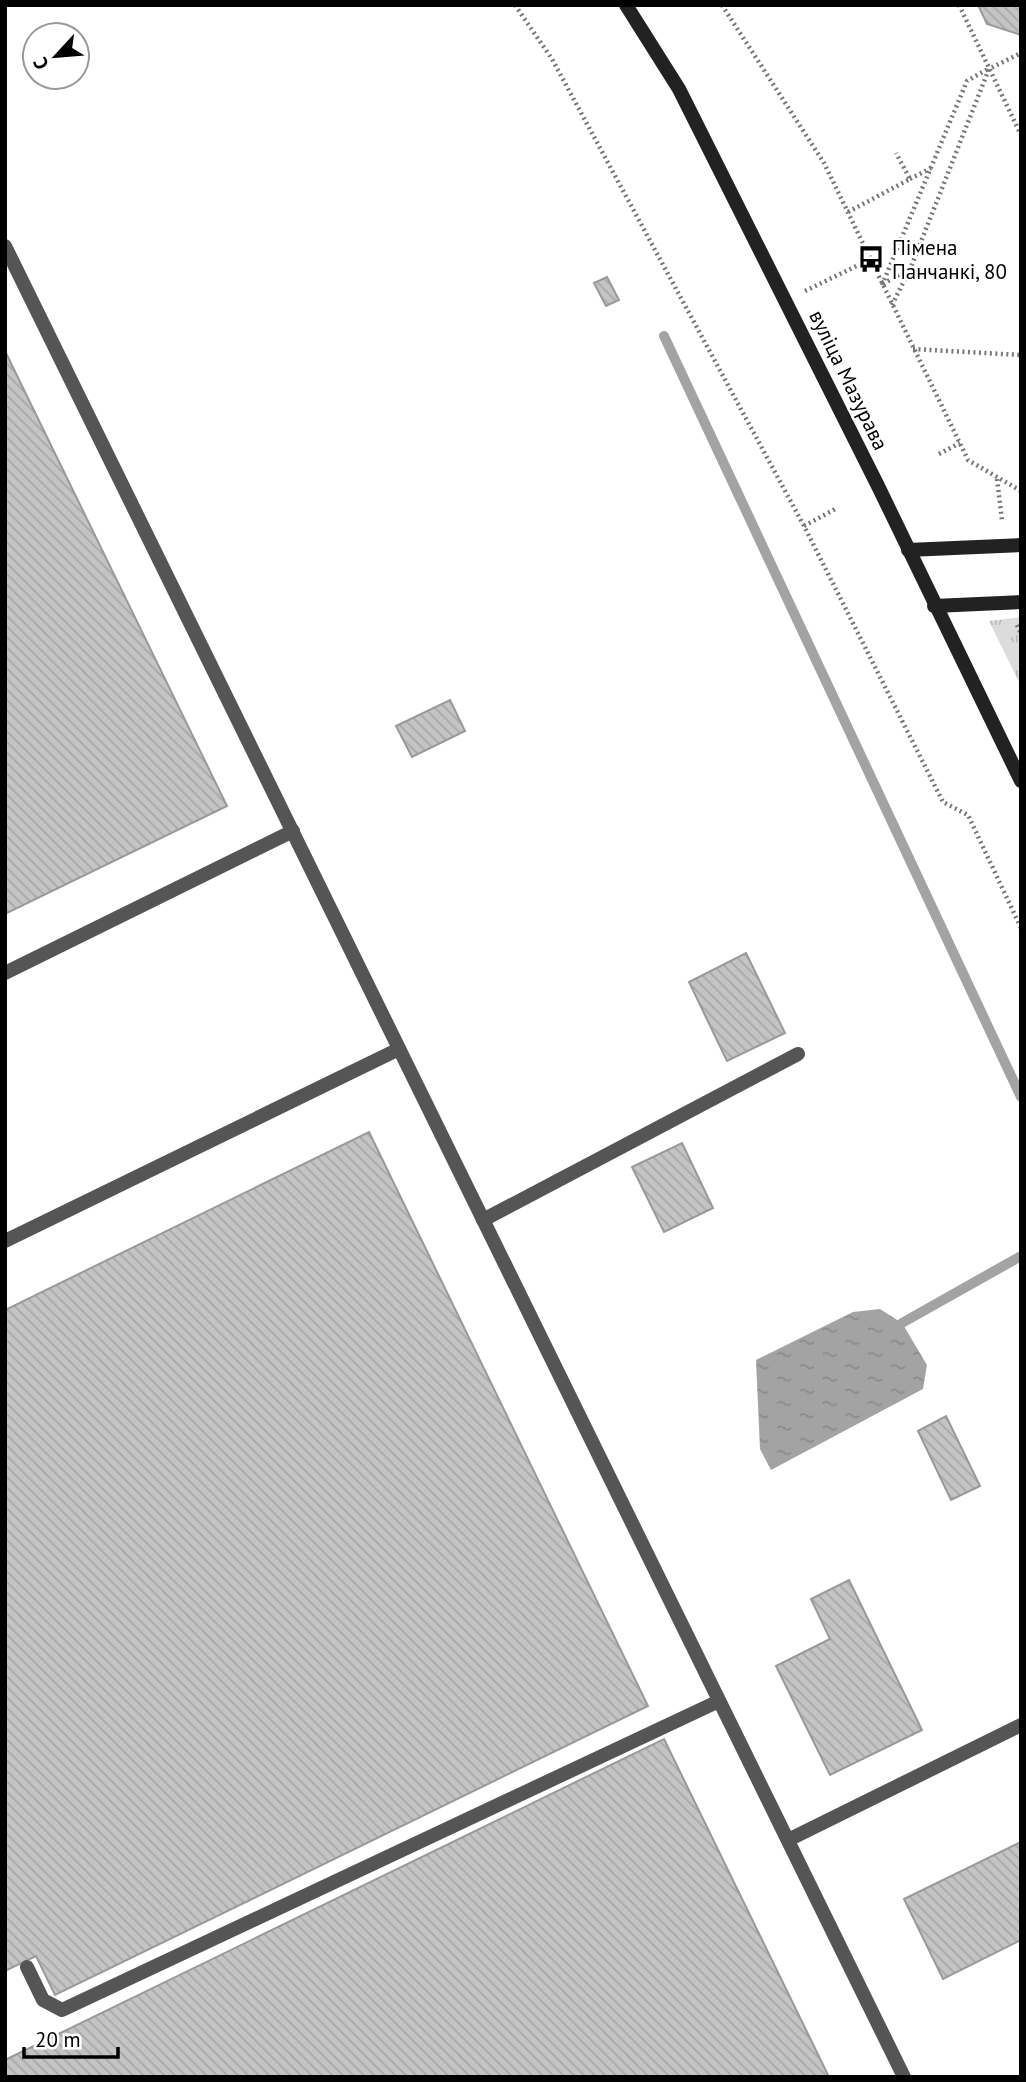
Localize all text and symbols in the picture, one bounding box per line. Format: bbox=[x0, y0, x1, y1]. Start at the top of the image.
north arrow bbox=[21, 21, 91, 91]
text: С bbox=[27, 53, 54, 73]
place label: Пімена Панчанкі, 80 bbox=[892, 234, 1007, 285]
bus stop icon: Пімена Панчанкі, 80 bbox=[856, 244, 886, 274]
street label: вуліца Мазурава bbox=[803, 306, 895, 454]
scale bar bbox=[24, 2016, 119, 2060]
text: 20 m bbox=[35, 2026, 81, 2053]

